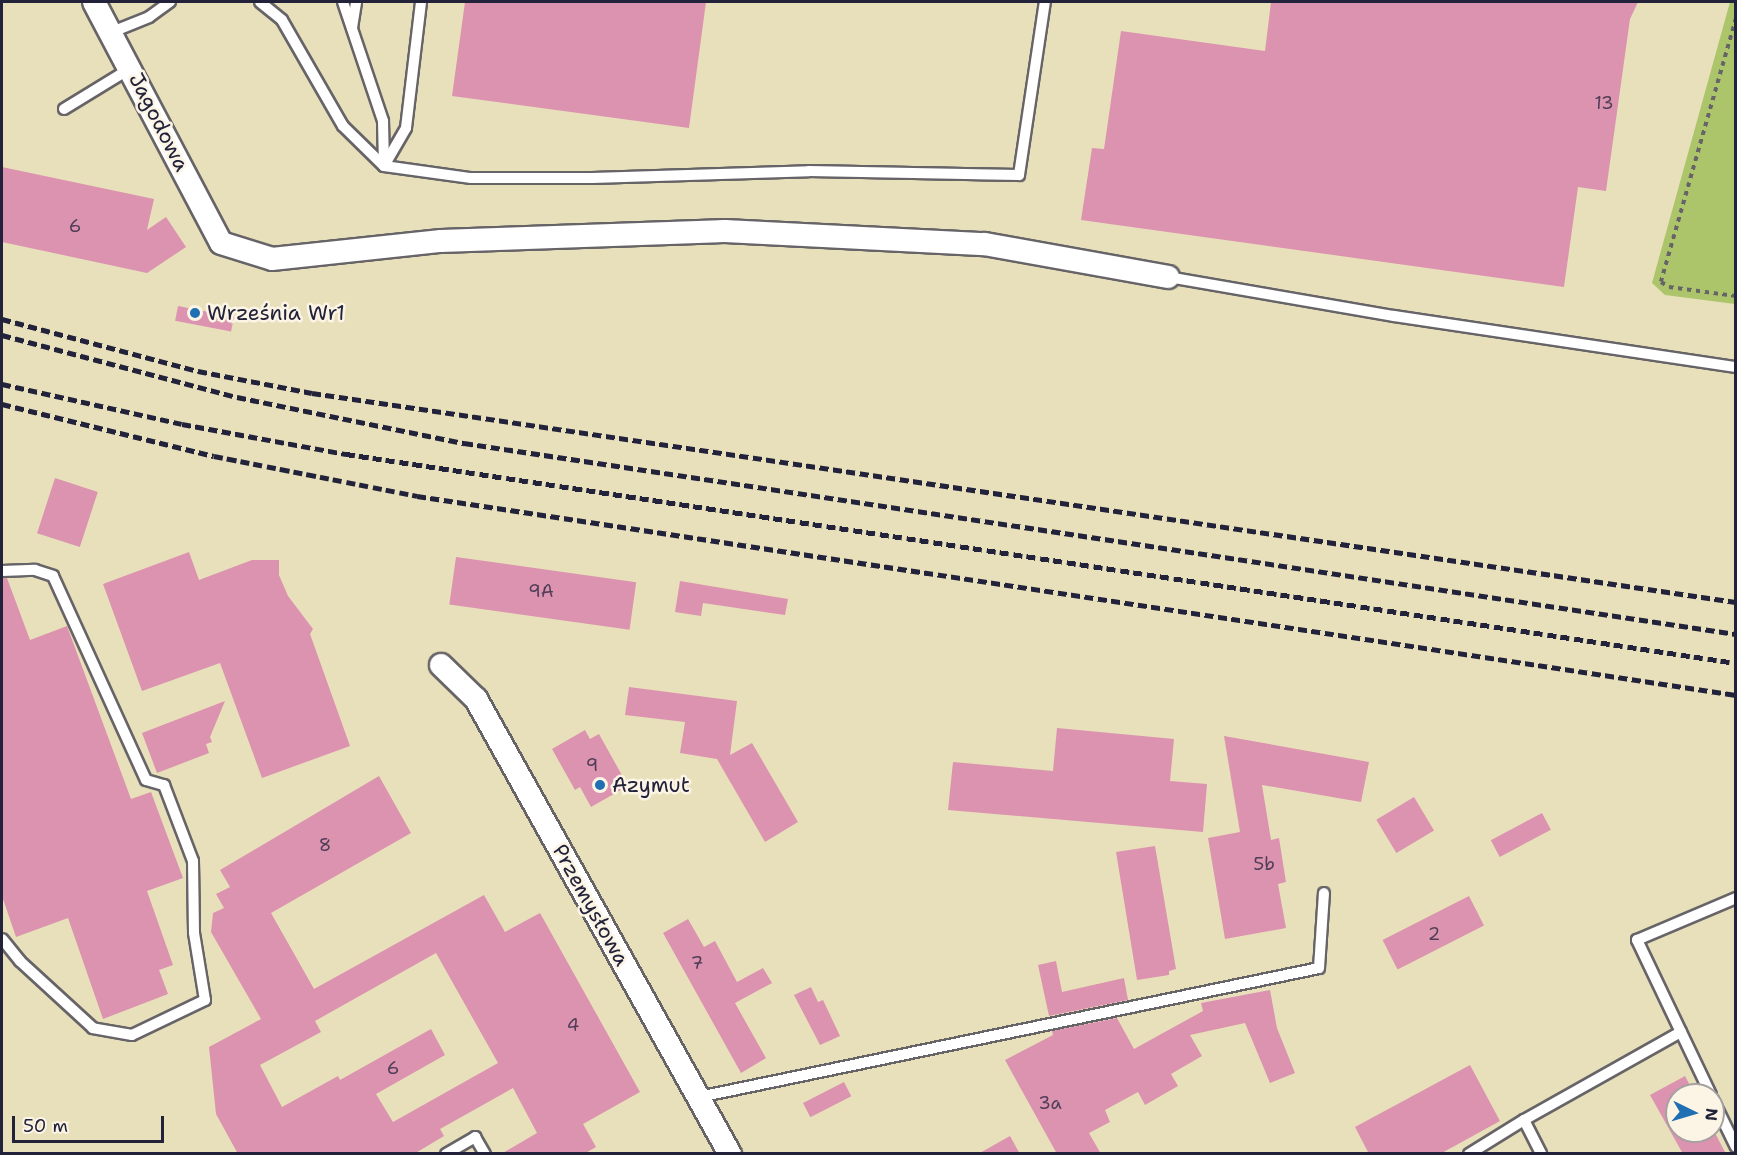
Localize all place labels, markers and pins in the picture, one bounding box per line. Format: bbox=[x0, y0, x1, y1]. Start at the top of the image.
place label: Września Wr1 bbox=[207, 300, 345, 326]
marker: Września Wr1 bbox=[188, 306, 202, 320]
place label: Azymut bbox=[612, 772, 690, 798]
marker: Azymut bbox=[593, 778, 607, 792]

